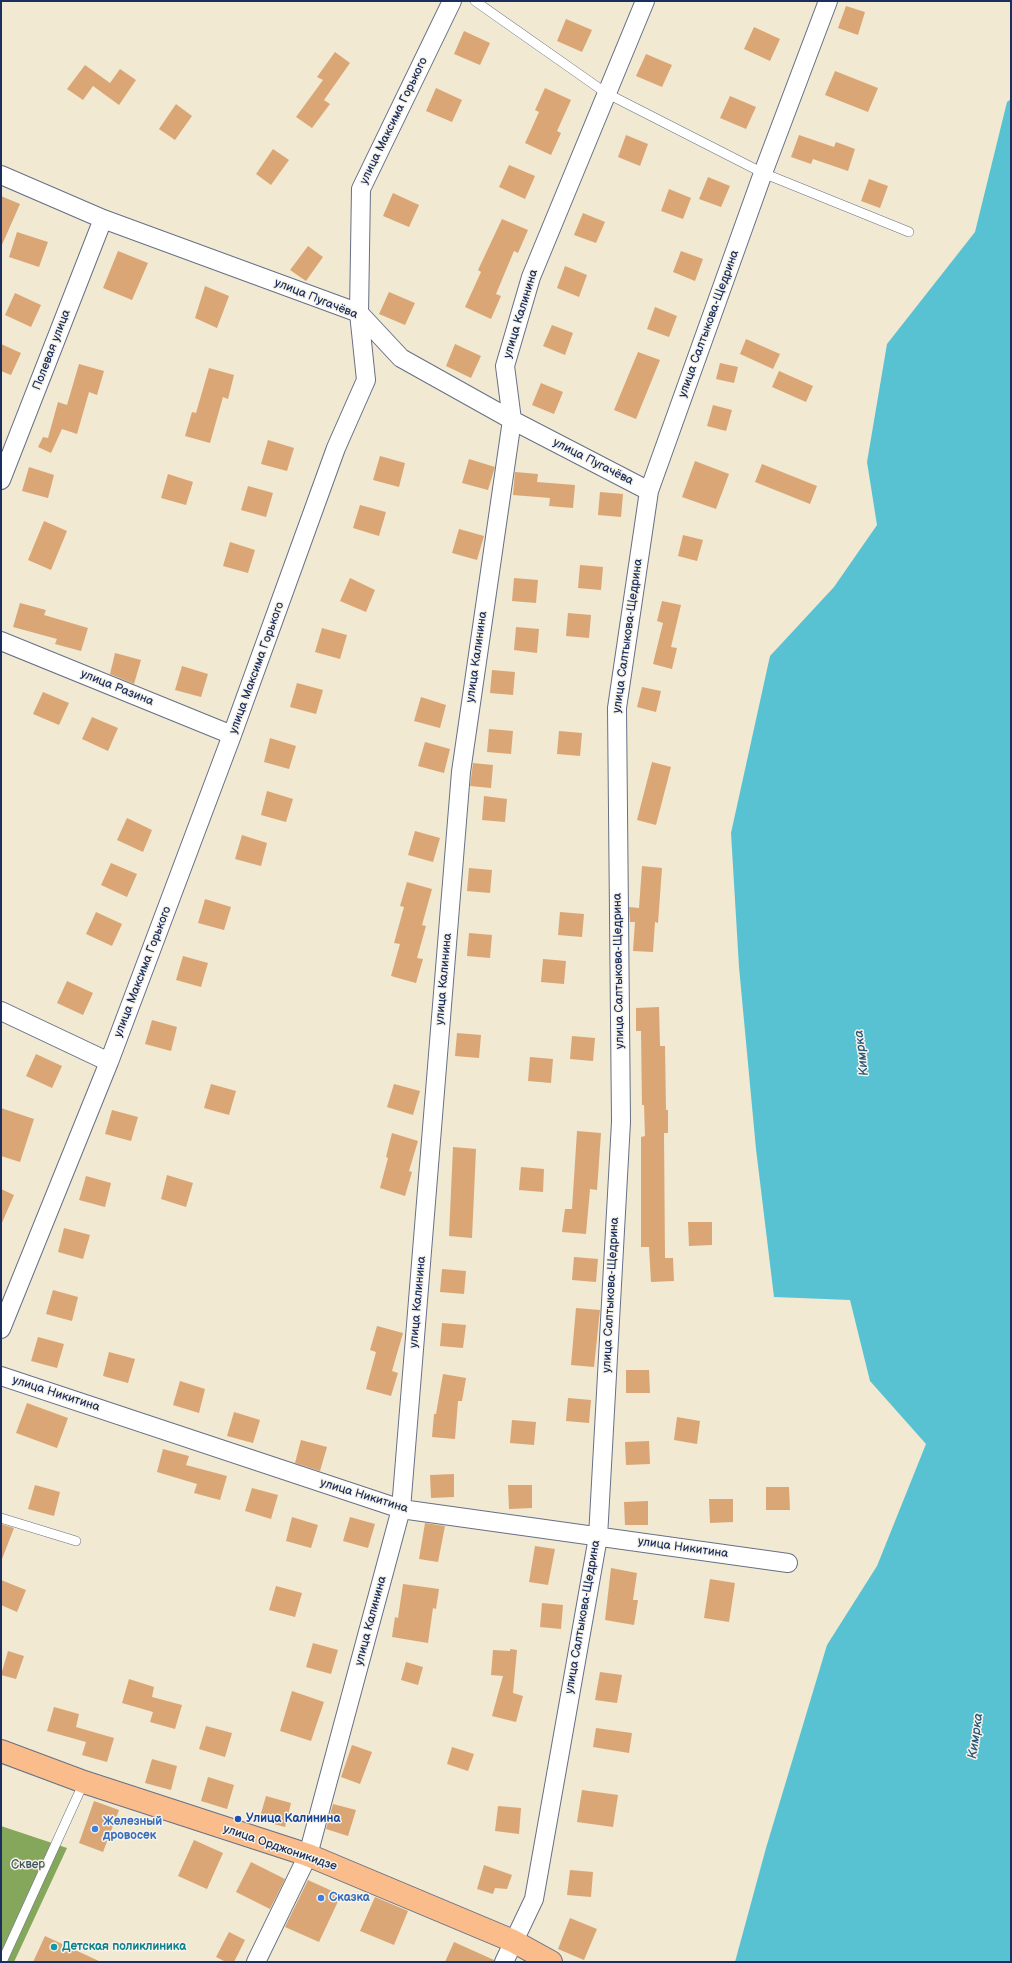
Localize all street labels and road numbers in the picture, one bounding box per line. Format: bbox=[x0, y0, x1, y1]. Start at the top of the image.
street label: улица Максима Горького bbox=[357, 55, 431, 187]
street label: улица Салтыкова-Щедрина bbox=[676, 248, 742, 400]
street label: улица Калинина bbox=[501, 268, 541, 360]
street label: улица Пугачёва bbox=[272, 276, 360, 322]
street label: Полевая улица bbox=[30, 308, 74, 392]
street label: улица Пугачёва bbox=[550, 435, 636, 489]
street label: улица Салтыкова-Щедрина bbox=[610, 558, 646, 714]
street label: улица Максима Горького bbox=[226, 600, 288, 736]
street label: улица Калинина bbox=[463, 610, 491, 704]
street label: улица Разина bbox=[78, 667, 156, 709]
street label: улица Салтыкова-Щедрина bbox=[610, 893, 628, 1049]
street label: улица Максима Горького bbox=[111, 904, 175, 1040]
street label: улица Калинина bbox=[433, 932, 455, 1026]
street label: улица Салтыкова-Щедрина bbox=[600, 1217, 622, 1373]
street label: улица Калинина bbox=[407, 1255, 429, 1349]
street label: улица Никитина bbox=[10, 1373, 102, 1415]
street label: улица Никитина bbox=[318, 1476, 410, 1516]
street label: улица Никитина bbox=[637, 1535, 729, 1561]
street label: улица Салтыкова-Щедрина bbox=[562, 1539, 604, 1695]
street label: улица Калинина bbox=[352, 1575, 390, 1667]
street label: улица Орджоникидзе bbox=[221, 1822, 339, 1874]

